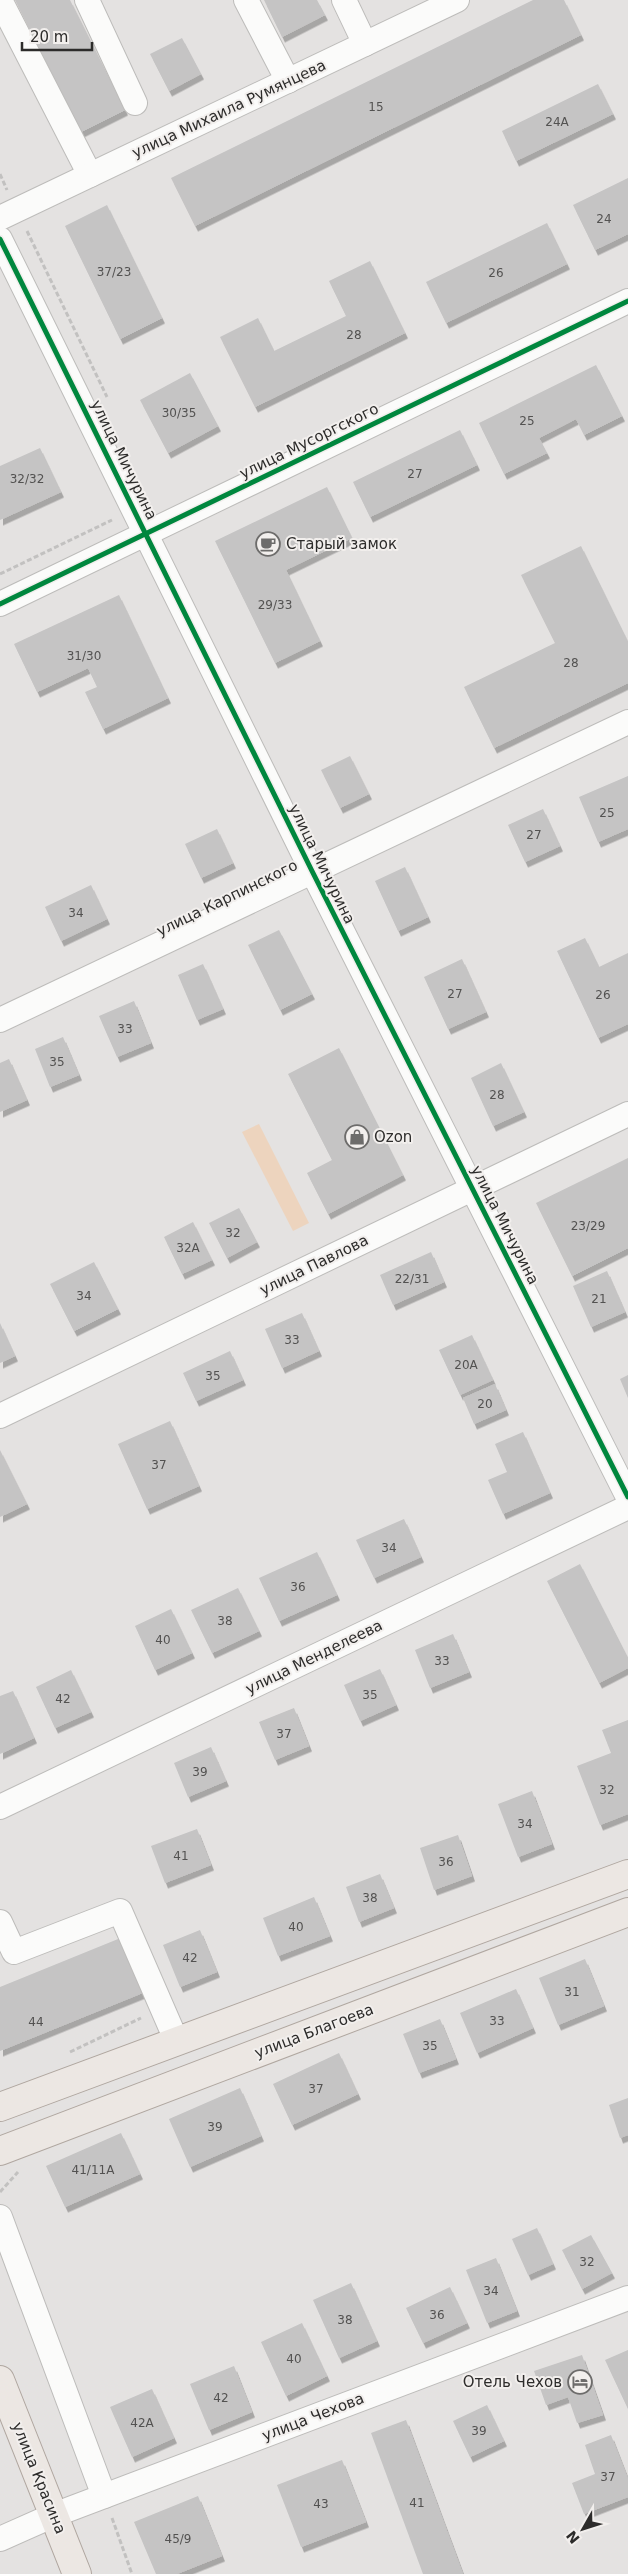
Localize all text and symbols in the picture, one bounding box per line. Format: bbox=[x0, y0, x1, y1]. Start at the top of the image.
scale bar bbox=[22, 20, 92, 52]
text: 20 m bbox=[30, 28, 68, 46]
street label: улица Михаила Румянцева bbox=[129, 56, 329, 162]
house number: 15 bbox=[368, 100, 384, 114]
house number: 24А bbox=[545, 115, 570, 129]
house number: 24 bbox=[596, 212, 612, 226]
house number: 37/23 bbox=[97, 265, 131, 279]
house number: 26 bbox=[488, 266, 504, 280]
house number: 28 bbox=[346, 328, 362, 342]
street label: улица Мичурина bbox=[87, 397, 161, 523]
street label: улица Мусоргского bbox=[236, 399, 382, 483]
house number: 30/35 bbox=[162, 406, 196, 420]
house number: 25 bbox=[519, 414, 535, 428]
house number: 27 bbox=[407, 467, 423, 481]
house number: 32/32 bbox=[10, 472, 44, 486]
cafe icon: Старый замок bbox=[255, 531, 281, 557]
place label: Старый замок bbox=[286, 535, 397, 553]
house number: 29/33 bbox=[258, 598, 292, 612]
house number: 31/30 bbox=[67, 649, 101, 663]
house number: 28 bbox=[563, 656, 579, 670]
street label: улица Мичурина bbox=[285, 801, 359, 927]
house number: 25 bbox=[599, 806, 615, 820]
house number: 27 bbox=[526, 828, 542, 842]
street label: улица Карпинского bbox=[154, 856, 300, 940]
house number: 34 bbox=[68, 906, 84, 920]
house number: 27 bbox=[447, 987, 463, 1001]
house number: 26 bbox=[595, 988, 611, 1002]
house number: 33 bbox=[117, 1022, 133, 1036]
house number: 35 bbox=[49, 1055, 65, 1069]
house number: 28 bbox=[489, 1088, 505, 1102]
shop icon: Ozon bbox=[344, 1124, 370, 1150]
place label: Ozon bbox=[374, 1128, 412, 1146]
street label: улица Мичурина bbox=[467, 1163, 543, 1287]
house number: 23/29 bbox=[571, 1219, 605, 1233]
house number: 32 bbox=[225, 1226, 241, 1240]
street label: улица Павлова bbox=[257, 1231, 371, 1299]
house number: 32А bbox=[176, 1241, 201, 1255]
house number: 22/31 bbox=[395, 1272, 429, 1286]
house number: 34 bbox=[76, 1289, 92, 1303]
house number: 21 bbox=[591, 1292, 607, 1306]
house number: 33 bbox=[284, 1333, 300, 1347]
house number: 20А bbox=[454, 1358, 479, 1372]
house number: 35 bbox=[205, 1369, 221, 1383]
house number: 20 bbox=[477, 1397, 493, 1411]
house number: 37 bbox=[151, 1458, 167, 1472]
house number: 34 bbox=[381, 1541, 397, 1555]
house number: 36 bbox=[290, 1580, 306, 1594]
house number: 38 bbox=[217, 1614, 233, 1628]
street label: улица Менделеева bbox=[243, 1616, 385, 1698]
house number: 40 bbox=[155, 1633, 171, 1647]
house number: 33 bbox=[434, 1654, 450, 1668]
house number: 35 bbox=[362, 1688, 378, 1702]
house number: 42 bbox=[55, 1692, 71, 1706]
house number: 37 bbox=[276, 1727, 292, 1741]
house number: 39 bbox=[192, 1765, 208, 1779]
house number: 32 bbox=[599, 1783, 615, 1797]
house number: 34 bbox=[517, 1817, 533, 1831]
house number: 41 bbox=[173, 1849, 189, 1863]
house number: 36 bbox=[438, 1855, 454, 1869]
house number: 38 bbox=[362, 1891, 378, 1905]
house number: 40 bbox=[288, 1920, 304, 1934]
house number: 42 bbox=[182, 1951, 198, 1965]
house number: 31 bbox=[564, 1985, 580, 1999]
street label: улица Благоева bbox=[252, 2000, 376, 2062]
house number: 33 bbox=[489, 2014, 505, 2028]
house number: 44 bbox=[28, 2015, 44, 2029]
house number: 35 bbox=[422, 2039, 438, 2053]
house number: 37 bbox=[308, 2082, 324, 2096]
house number: 39 bbox=[207, 2120, 223, 2134]
house number: 41/11А bbox=[72, 2163, 115, 2177]
house number: 32 bbox=[579, 2255, 595, 2269]
house number: 34 bbox=[483, 2284, 499, 2298]
house number: 36 bbox=[429, 2308, 445, 2322]
house number: 38 bbox=[337, 2313, 353, 2327]
house number: 40 bbox=[286, 2352, 302, 2366]
hotel icon: Отель Чехов bbox=[567, 2369, 593, 2395]
place label: Отель Чехов bbox=[463, 2373, 562, 2391]
street label: улица Чехова bbox=[259, 2389, 367, 2445]
house number: 42 bbox=[213, 2391, 229, 2405]
house number: 42А bbox=[130, 2416, 155, 2430]
street label: улица Красина bbox=[8, 2420, 70, 2536]
house number: 39 bbox=[471, 2424, 487, 2438]
house number: 37 bbox=[600, 2470, 616, 2484]
house number: 41 bbox=[409, 2496, 425, 2510]
house number: 43 bbox=[313, 2497, 329, 2511]
north arrow bbox=[558, 2504, 608, 2554]
text: N bbox=[563, 2528, 583, 2547]
house number: 45/9 bbox=[165, 2532, 191, 2546]

